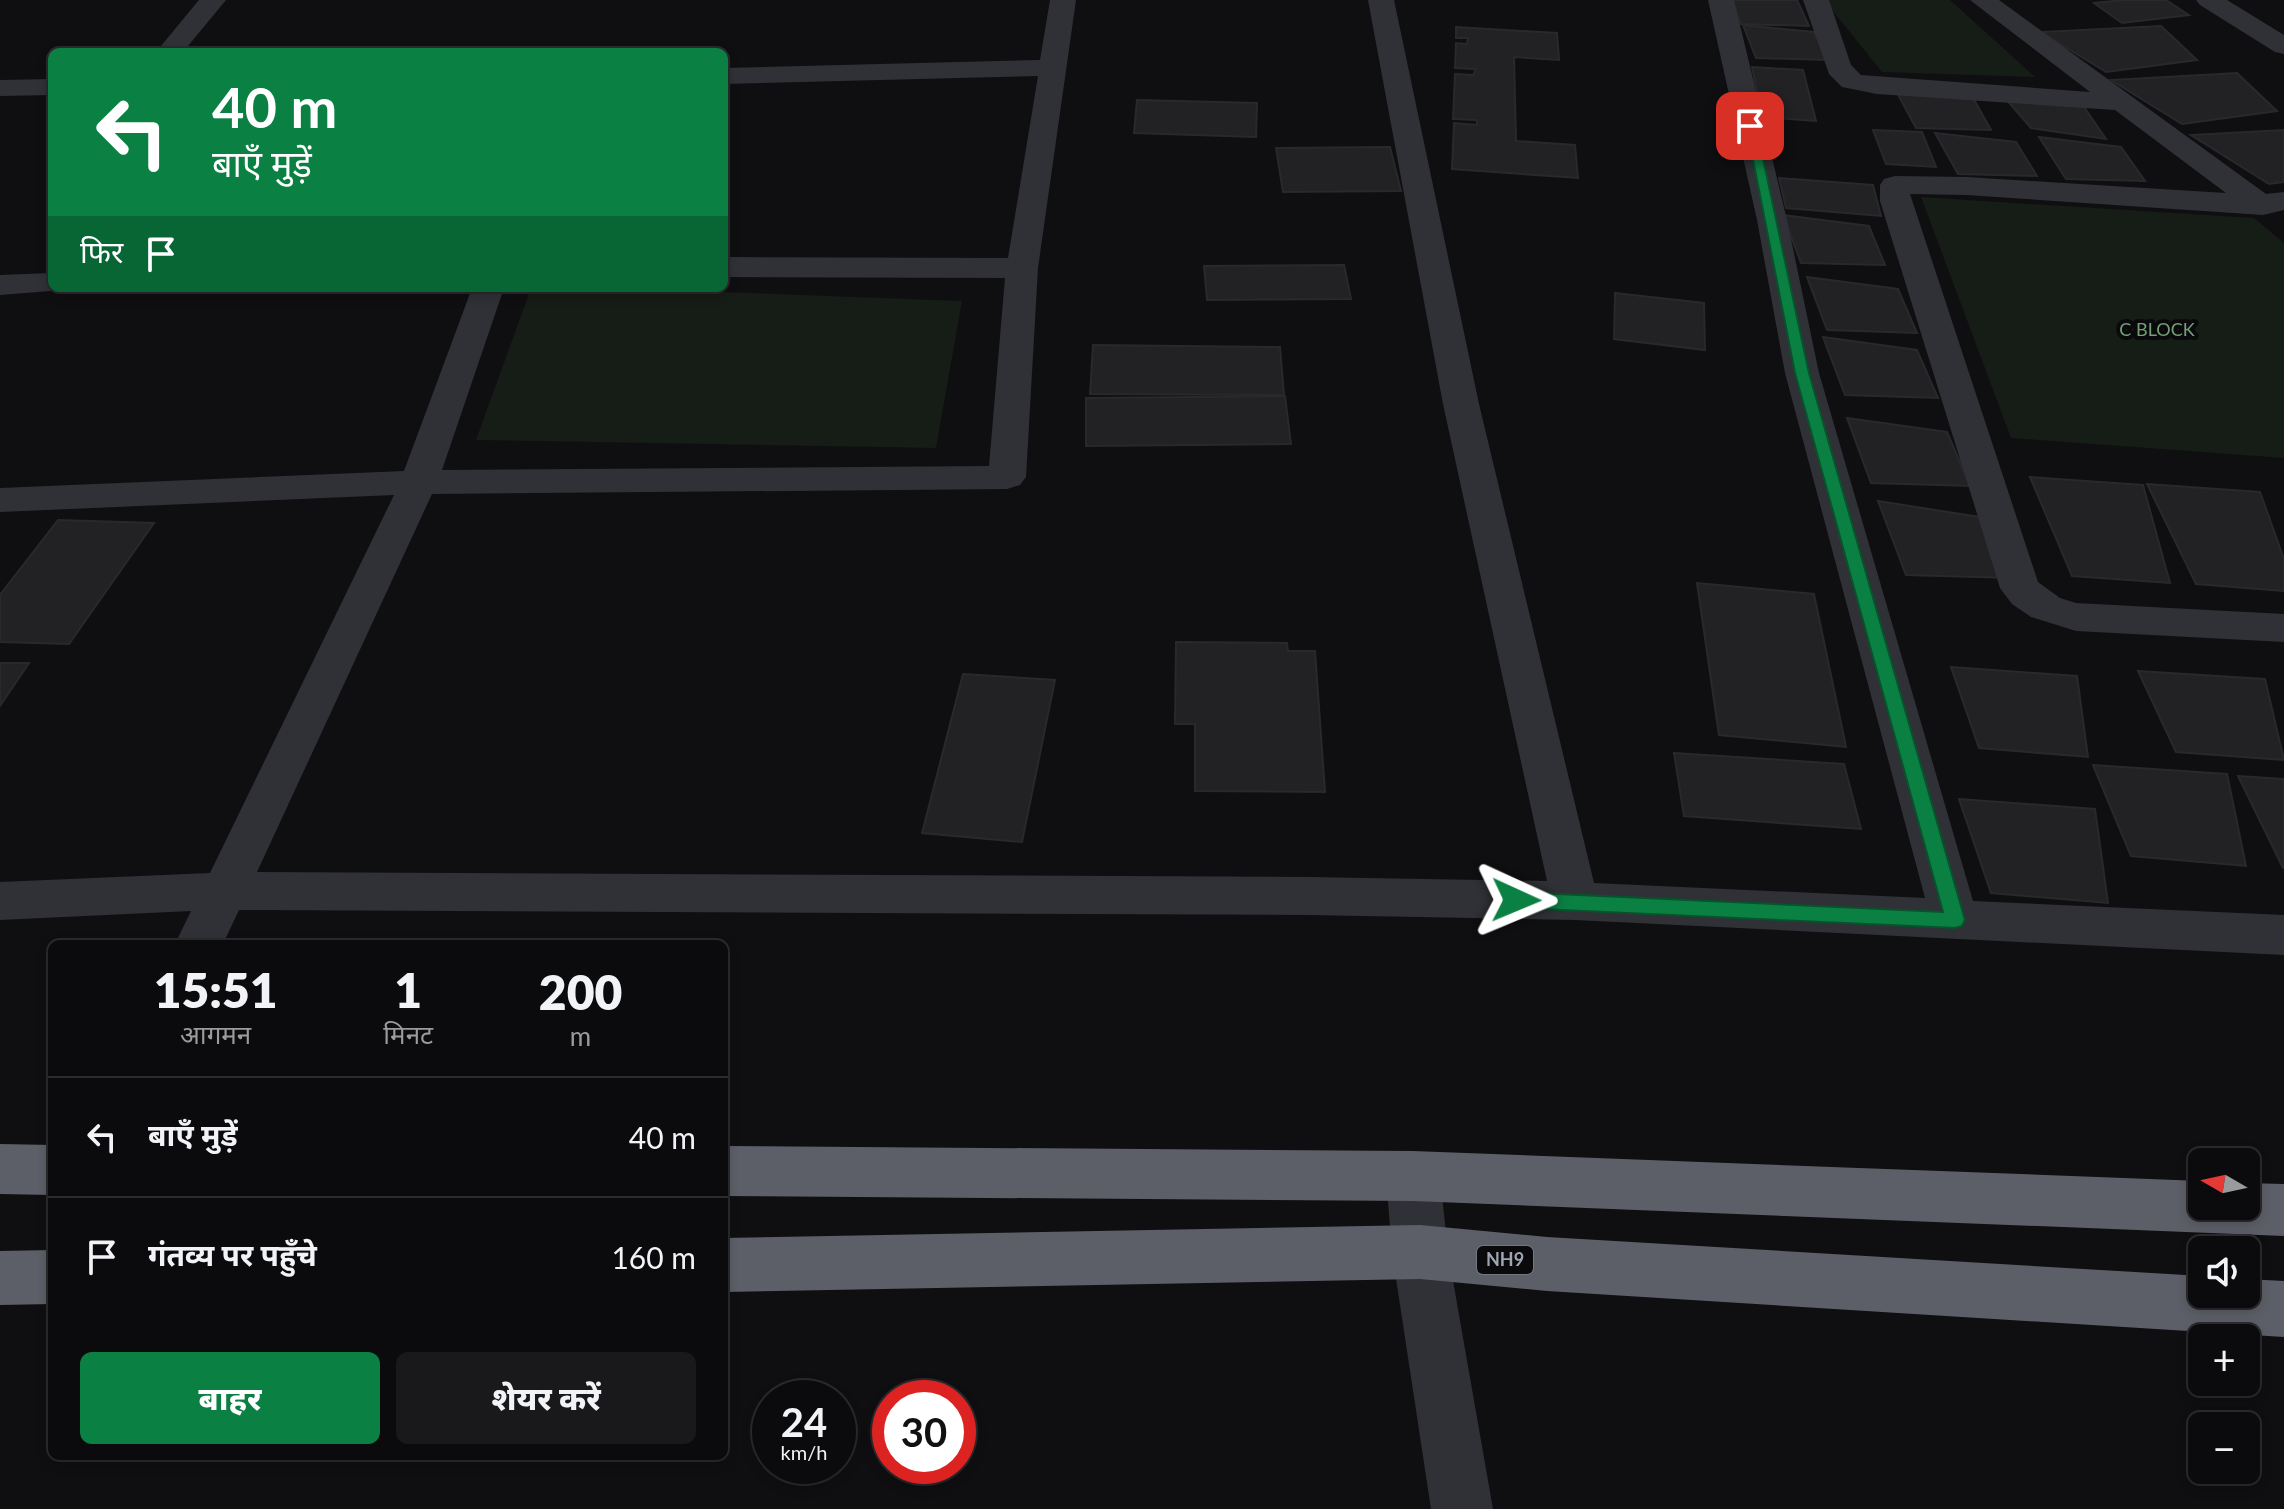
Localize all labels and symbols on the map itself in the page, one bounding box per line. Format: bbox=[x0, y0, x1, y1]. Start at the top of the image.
pin bbox=[1716, 92, 1784, 160]
park label: C BLOCK bbox=[2119, 318, 2195, 340]
position arrow bbox=[1474, 858, 1558, 942]
north arrow bbox=[2188, 1148, 2260, 1220]
road number: NH9 bbox=[1477, 1246, 1533, 1274]
speed limit sign: 30 bbox=[872, 1380, 976, 1484]

